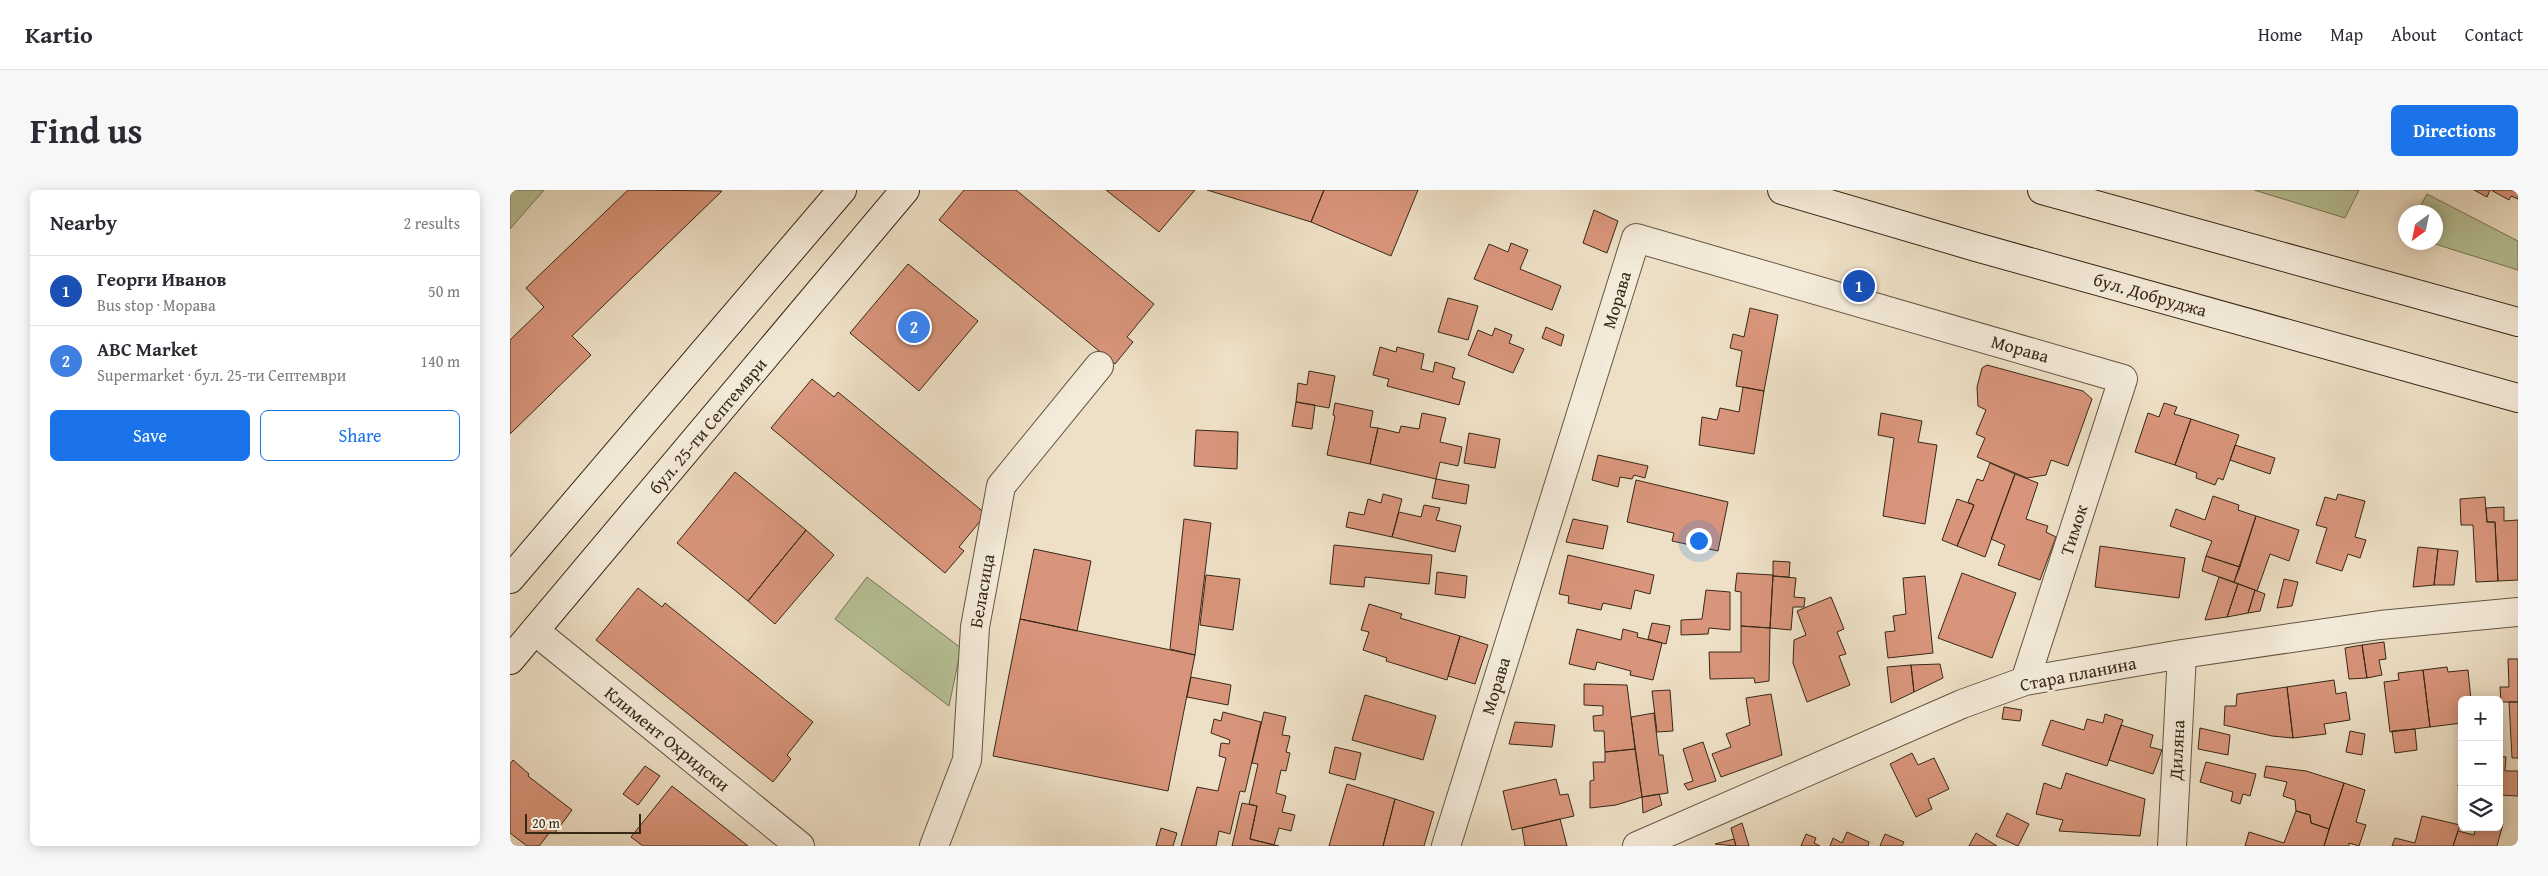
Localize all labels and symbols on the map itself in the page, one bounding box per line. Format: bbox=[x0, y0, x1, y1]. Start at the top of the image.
north arrow bbox=[2398, 205, 2443, 250]
street label: бул. Добруджа bbox=[2090, 265, 2210, 324]
street label: Морава bbox=[1595, 267, 1638, 332]
pin: 1 bbox=[1843, 267, 1875, 305]
pin: 2 bbox=[898, 308, 930, 346]
street label: Морава bbox=[1988, 327, 2053, 370]
street label: бул. 25-ти Септември bbox=[642, 351, 773, 500]
street label: Тимок bbox=[2053, 500, 2095, 559]
your location bbox=[1686, 528, 1712, 554]
street label: Беласица bbox=[962, 551, 1001, 630]
street label: Стара планина bbox=[2017, 649, 2139, 698]
street label: Морава bbox=[1474, 653, 1517, 718]
street label: Климент Охридски bbox=[599, 680, 736, 798]
street label: Диляна bbox=[2161, 719, 2192, 782]
scale bar bbox=[525, 811, 641, 834]

